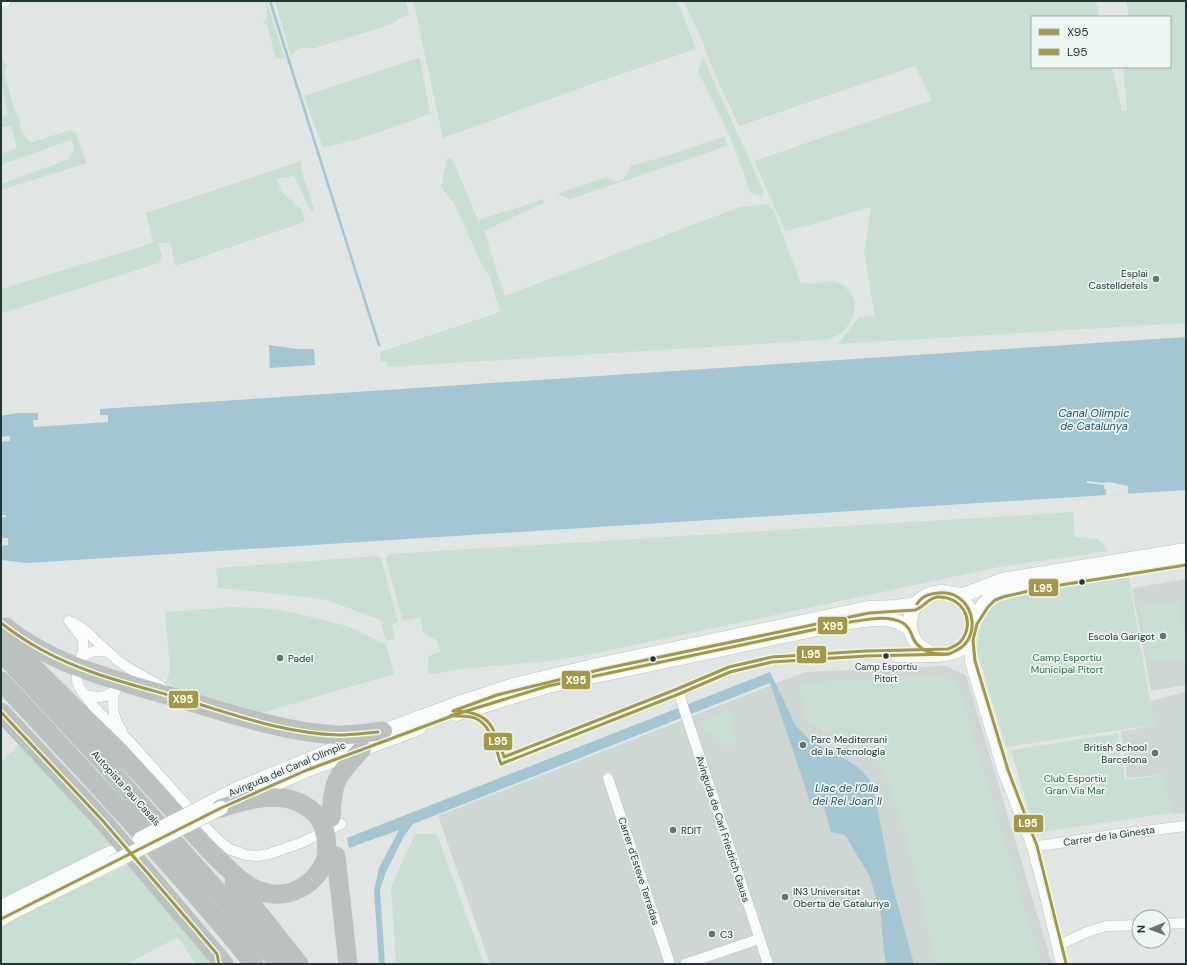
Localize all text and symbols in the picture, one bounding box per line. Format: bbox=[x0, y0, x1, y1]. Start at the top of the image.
legend bbox=[1031, 16, 1171, 68]
text: X95 bbox=[1067, 24, 1089, 40]
text: L95 bbox=[1067, 44, 1088, 60]
place label: Esplai Castelldefels bbox=[1089, 267, 1148, 292]
marker: Esplai Castelldefels bbox=[1151, 274, 1161, 284]
water label: Canal Olimpic de Catalunya bbox=[1058, 406, 1130, 433]
unlabelled marker bbox=[1077, 577, 1087, 587]
line badge: L95 bbox=[1028, 578, 1059, 597]
text: L95 bbox=[1033, 581, 1053, 595]
line badge: X95 bbox=[817, 616, 848, 635]
text: X95 bbox=[823, 619, 844, 633]
place label: Escola Garigot bbox=[1088, 630, 1155, 643]
marker: Escola Garigot bbox=[1158, 631, 1168, 641]
line badge: L95 bbox=[796, 645, 827, 664]
text: L95 bbox=[801, 647, 821, 661]
marker: Camp Esportiu Pitort bbox=[881, 651, 891, 661]
park label: Camp Esportiu Municipal Pitort bbox=[1031, 651, 1103, 676]
place label: Padel bbox=[288, 652, 313, 665]
marker: Padel bbox=[275, 653, 285, 663]
unlabelled marker bbox=[648, 654, 658, 664]
place label: Camp Esportiu Pitort bbox=[855, 661, 917, 685]
line badge: X95 bbox=[561, 670, 591, 690]
text: X95 bbox=[566, 673, 587, 687]
line badge: X95 bbox=[168, 690, 199, 709]
text: X95 bbox=[173, 692, 194, 706]
line badge: L95 bbox=[483, 732, 513, 751]
place label: Parc Mediterrani de la Tecnologia bbox=[811, 733, 887, 758]
text: L95 bbox=[488, 734, 508, 748]
street label: Avinguda del Canal Olímpic bbox=[226, 738, 348, 800]
marker: Parc Mediterrani de la Tecnologia bbox=[798, 740, 808, 750]
place label: British School Barcelona bbox=[1084, 741, 1147, 766]
street label: Autopista Pau Casals bbox=[89, 748, 163, 828]
marker: British School Barcelona bbox=[1150, 748, 1160, 758]
street label: Avinguda de Carl Friedrich Gauss bbox=[693, 754, 753, 904]
park label: Club Esportiu Gran Via Mar bbox=[1044, 772, 1107, 797]
water label: Llac de l'Olla del Rei Joan II bbox=[812, 781, 882, 808]
line badge: L95 bbox=[1013, 814, 1044, 833]
street label: Carrer d'Esteve Terradas bbox=[615, 815, 663, 927]
text: L95 bbox=[1018, 816, 1038, 830]
street label: Carrer de la Ginesta bbox=[1062, 823, 1156, 849]
place label: RDIT bbox=[681, 824, 702, 837]
marker: RDIT bbox=[668, 825, 678, 835]
place label: IN3 Universitat Oberta de Catalunya bbox=[793, 885, 889, 910]
marker: IN3 Universitat Oberta de Catalunya bbox=[780, 892, 790, 902]
north arrow bbox=[1131, 909, 1171, 949]
text: N bbox=[1134, 925, 1148, 933]
place label: C3 bbox=[720, 928, 733, 941]
marker: C3 bbox=[707, 929, 717, 939]

